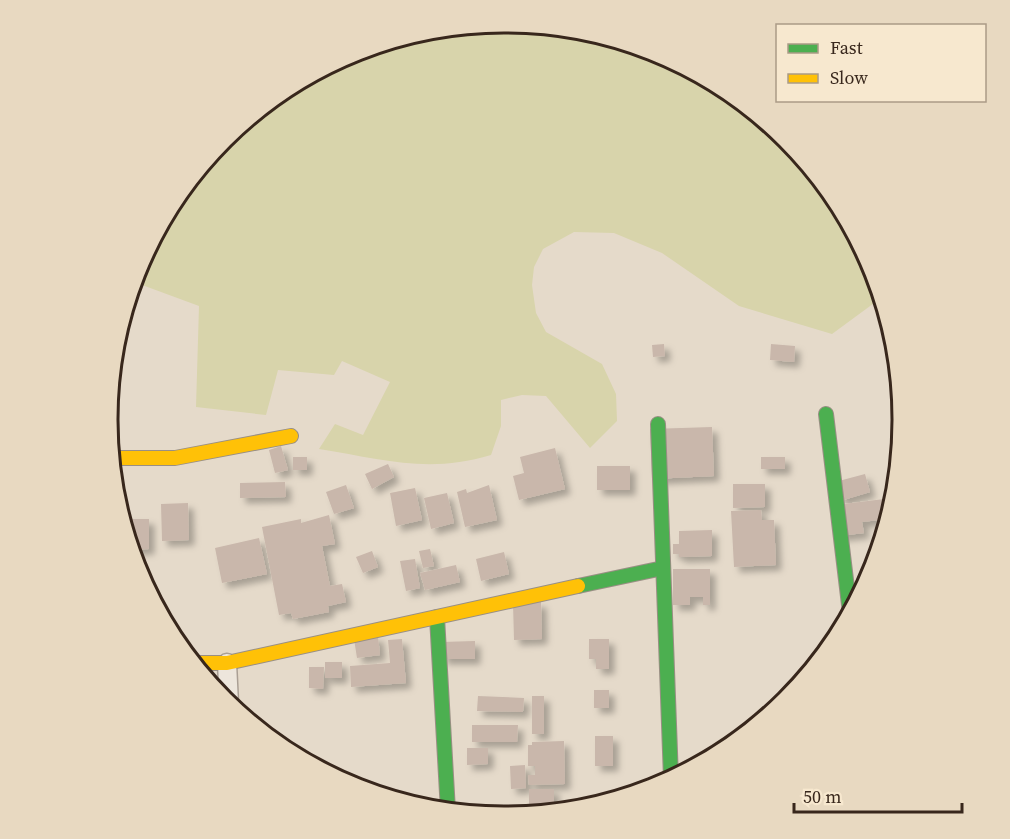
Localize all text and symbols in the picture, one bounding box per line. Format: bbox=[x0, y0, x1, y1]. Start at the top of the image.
legend bbox=[776, 24, 986, 102]
text: Fast bbox=[830, 35, 863, 60]
text: Slow bbox=[830, 65, 868, 90]
scale bar bbox=[794, 776, 962, 814]
text: 50 m bbox=[803, 784, 841, 809]

